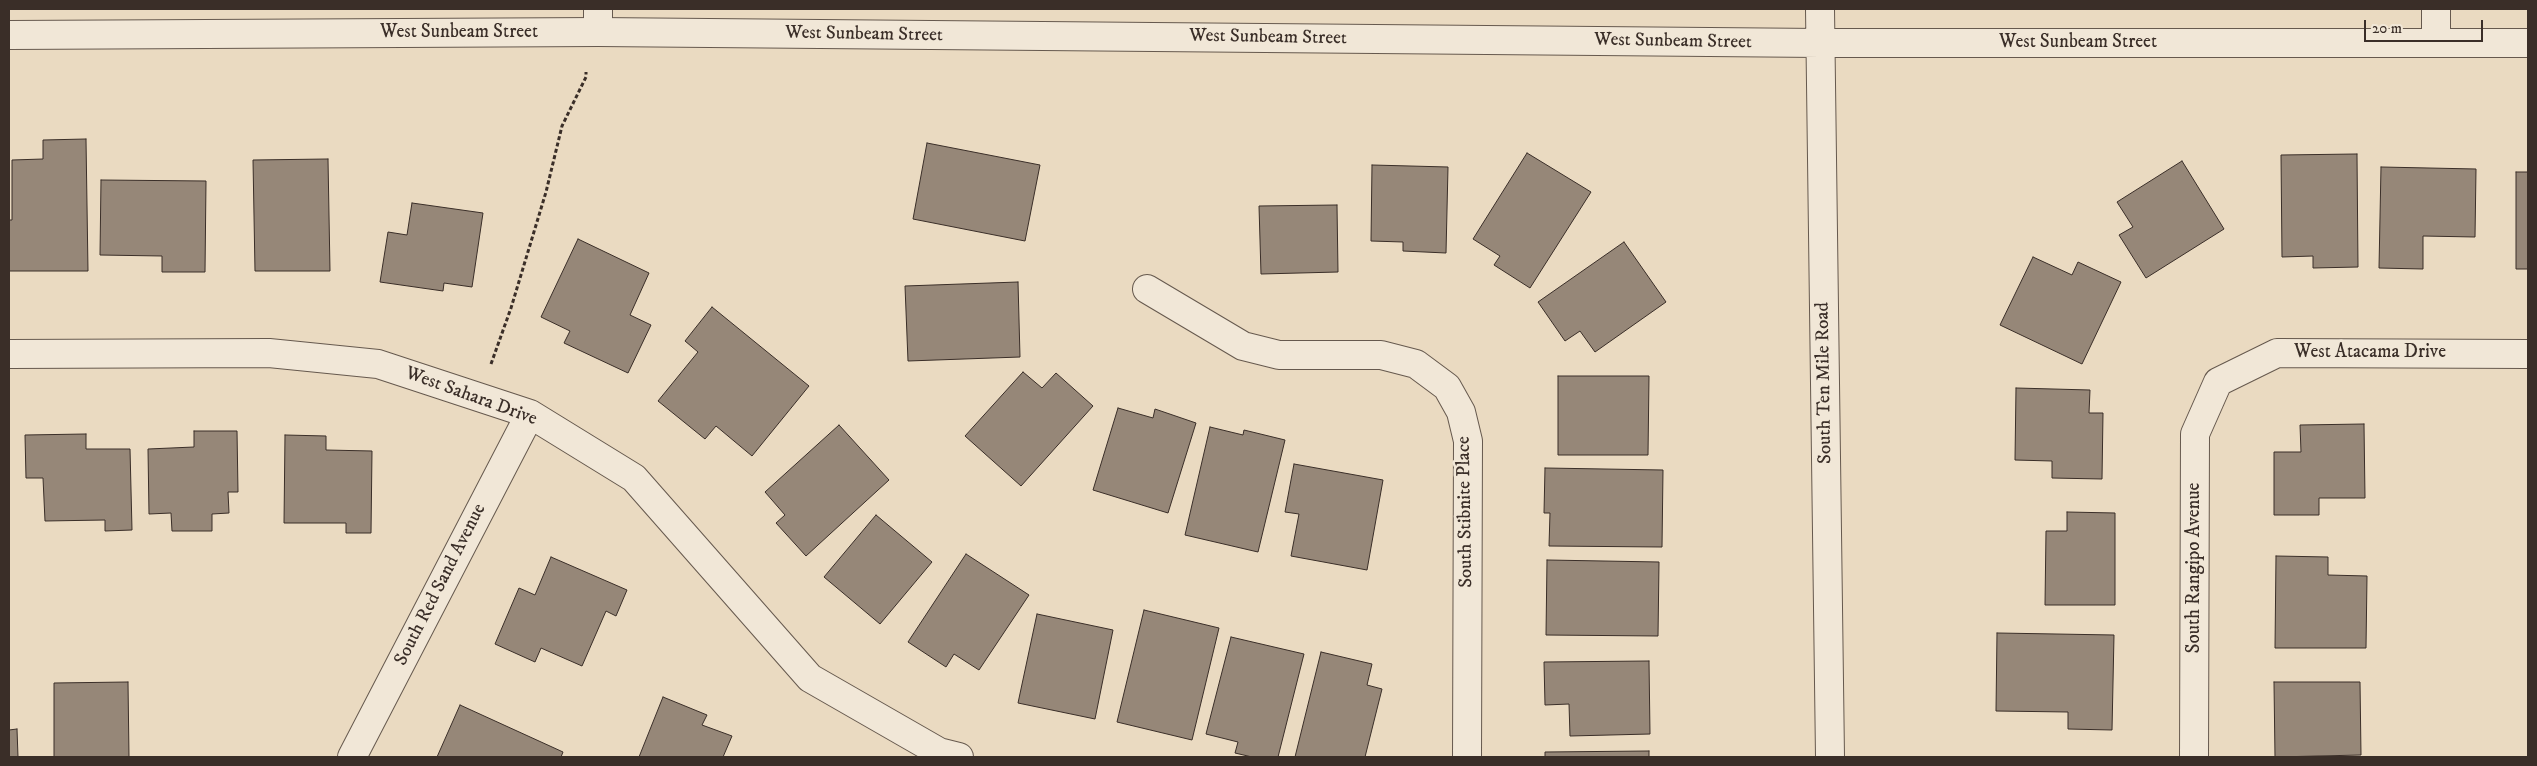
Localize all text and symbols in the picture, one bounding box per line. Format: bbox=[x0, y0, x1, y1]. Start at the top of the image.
scale bar bbox=[2367, 10, 2486, 42]
text: 20 m bbox=[2372, 19, 2402, 38]
street label: West Sunbeam Street bbox=[380, 22, 538, 44]
street label: West Sunbeam Street bbox=[785, 22, 943, 48]
street label: West Sunbeam Street bbox=[1189, 25, 1347, 51]
street label: West Sunbeam Street bbox=[1594, 29, 1752, 55]
street label: West Sunbeam Street bbox=[1999, 32, 2157, 54]
street label: South Ten Mile Road bbox=[1812, 302, 1838, 464]
street label: West Atacama Drive bbox=[2294, 342, 2446, 364]
street label: West Sahara Drive bbox=[402, 363, 540, 431]
street label: South Stibnite Place bbox=[1453, 436, 1479, 588]
street label: South Rangipo Avenue bbox=[2184, 483, 2206, 653]
street label: South Red Sand Avenue bbox=[390, 500, 492, 670]

